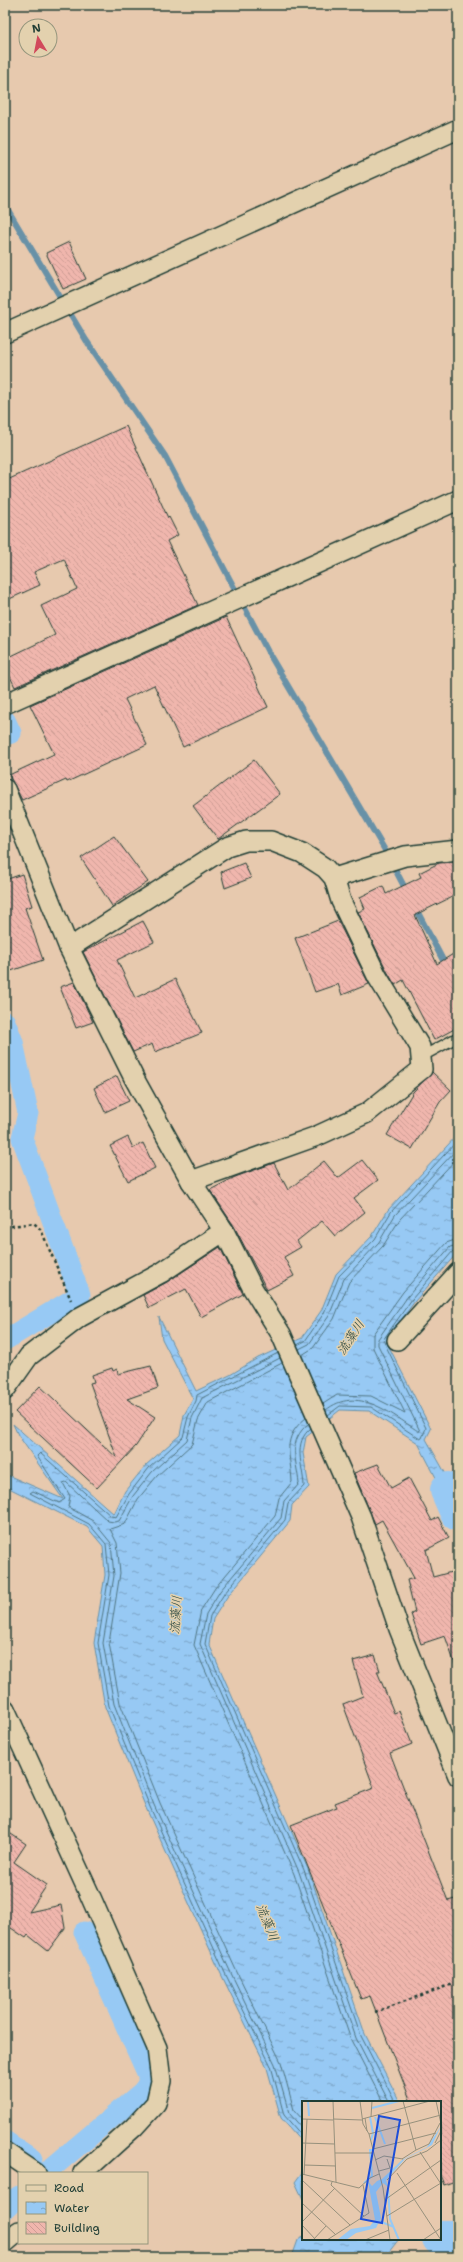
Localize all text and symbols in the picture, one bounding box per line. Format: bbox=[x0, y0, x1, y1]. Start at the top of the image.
north arrow bbox=[18, 18, 58, 58]
text: N bbox=[31, 20, 42, 37]
water label: 流藻川 bbox=[333, 1316, 368, 1358]
water label: 流藻川 bbox=[166, 1595, 185, 1635]
water label: 流藻川 bbox=[252, 1901, 283, 1943]
inset map bbox=[302, 2101, 441, 2240]
legend bbox=[18, 2172, 148, 2244]
text: Road bbox=[54, 2180, 85, 2196]
text: Water bbox=[54, 2200, 90, 2216]
text: Building bbox=[54, 2220, 100, 2236]

